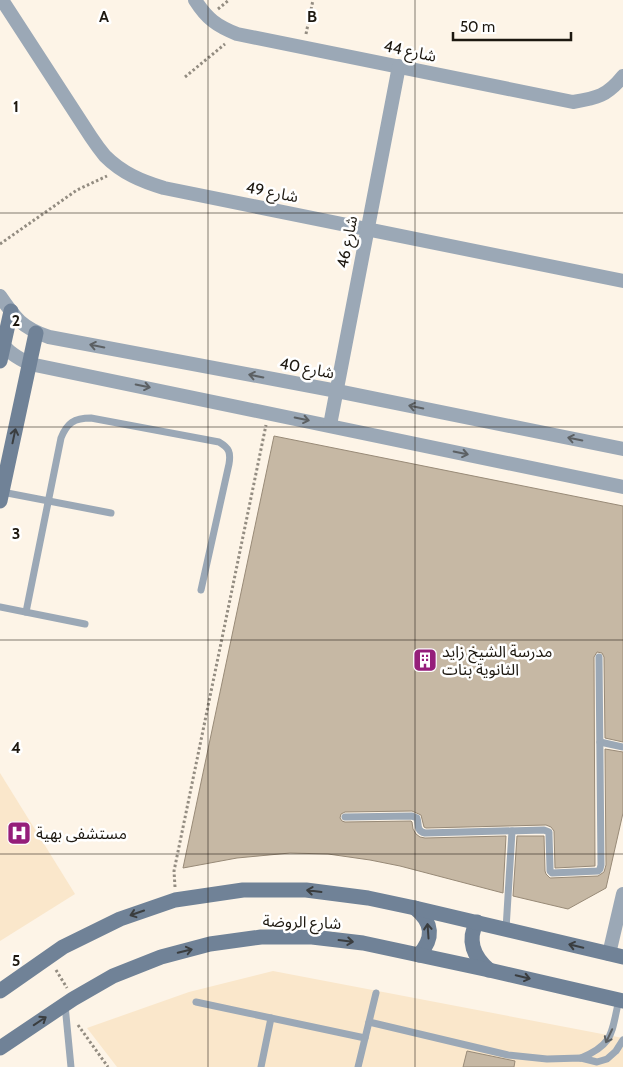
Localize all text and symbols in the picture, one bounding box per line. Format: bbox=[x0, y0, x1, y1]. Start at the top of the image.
text: A bbox=[99, 7, 109, 26]
text: B bbox=[307, 7, 317, 26]
scale bar bbox=[453, 10, 570, 42]
text: 50 m bbox=[460, 18, 495, 36]
street label: شارع 44 bbox=[381, 36, 438, 69]
text: 1 bbox=[13, 97, 19, 116]
street label: شارع 49 bbox=[244, 178, 300, 209]
street label: شارع 46 bbox=[333, 214, 364, 270]
text: 2 bbox=[12, 311, 20, 330]
one-way arrow bbox=[89, 341, 105, 351]
street label: شارع 40 bbox=[278, 353, 336, 386]
one-way arrow bbox=[249, 371, 265, 380]
one-way arrow bbox=[134, 382, 150, 392]
one-way arrow bbox=[408, 402, 424, 411]
one-way arrow bbox=[293, 415, 309, 425]
one-way arrow bbox=[10, 428, 19, 444]
one-way arrow bbox=[568, 434, 584, 443]
one-way arrow bbox=[452, 448, 468, 458]
text: 3 bbox=[12, 524, 20, 543]
place label: مدرسة الشيخ زايد الثانوية بنات bbox=[442, 642, 552, 679]
building icon: مدرسة الشيخ زايد الثانوية بنات bbox=[412, 647, 438, 673]
text: 4 bbox=[11, 738, 21, 757]
hospital icon: مستشفى بهية bbox=[6, 820, 32, 846]
place label: مستشفى بهية bbox=[36, 824, 127, 843]
one-way arrow bbox=[306, 886, 322, 896]
one-way arrow bbox=[129, 909, 145, 919]
street label: شارع الروضة bbox=[262, 911, 342, 936]
one-way arrow bbox=[423, 923, 432, 939]
one-way arrow bbox=[338, 936, 354, 946]
one-way arrow bbox=[568, 941, 584, 950]
one-way arrow bbox=[177, 945, 193, 955]
text: 5 bbox=[12, 951, 20, 970]
one-way arrow bbox=[514, 973, 530, 983]
one-way arrow bbox=[33, 1016, 47, 1026]
one-way arrow bbox=[604, 1028, 614, 1043]

